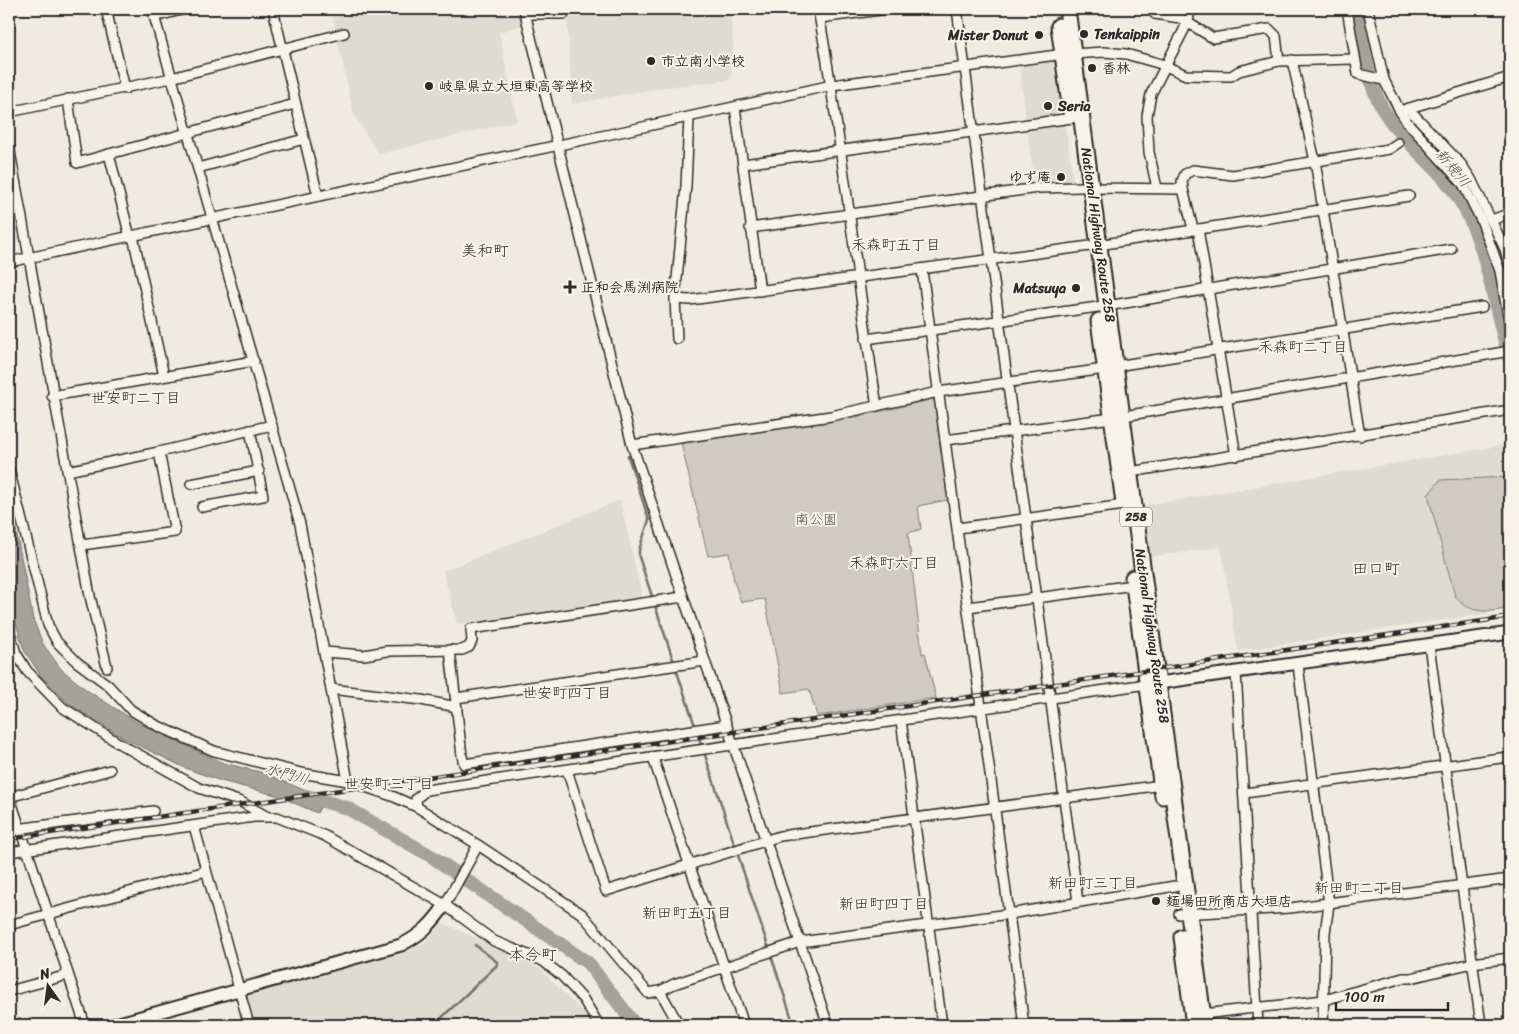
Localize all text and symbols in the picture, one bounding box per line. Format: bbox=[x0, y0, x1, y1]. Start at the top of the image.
place label: Tenkaippin bbox=[1094, 22, 1160, 47]
place label: Mister Donut bbox=[947, 23, 1030, 48]
marker: Tenkaippin bbox=[1078, 28, 1090, 40]
marker: Mister Donut bbox=[1033, 29, 1045, 41]
place label: 市立南小学校 bbox=[661, 49, 745, 74]
marker: 市立南小学校 bbox=[645, 55, 657, 67]
place label: 香林 bbox=[1102, 56, 1131, 81]
marker: 香林 bbox=[1086, 62, 1098, 74]
place label: 岐阜県立大垣東高等学校 bbox=[439, 74, 593, 99]
marker: 岐阜県立大垣東高等学校 bbox=[423, 80, 435, 92]
place label: Seria bbox=[1057, 94, 1092, 119]
marker: Seria bbox=[1042, 100, 1054, 112]
water label: 新規川 bbox=[1429, 142, 1477, 194]
street label: National Highway Route 258 bbox=[1073, 146, 1123, 325]
place label: ゆず庵 bbox=[1009, 165, 1051, 190]
marker: ゆず庵 bbox=[1055, 171, 1067, 183]
district label: 禾森町五丁目 bbox=[851, 232, 941, 258]
district label: 美和町 bbox=[461, 236, 509, 265]
place label: 正和会馬渕病院 bbox=[581, 275, 679, 300]
place label: Matsuya bbox=[1012, 276, 1067, 301]
marker: 正和会馬渕病院 bbox=[563, 280, 577, 294]
marker: Matsuya bbox=[1070, 282, 1082, 294]
district label: 禾森町二丁目 bbox=[1258, 334, 1348, 360]
district label: 世安町二丁目 bbox=[91, 385, 181, 411]
park label: 南公園 bbox=[795, 507, 837, 532]
road number: 258 bbox=[1120, 508, 1152, 526]
street label: National Highway Route 258 bbox=[1127, 547, 1177, 726]
district label: 禾森町六丁目 bbox=[849, 550, 939, 576]
district label: 田口町 bbox=[1352, 554, 1400, 583]
district label: 世安町四丁目 bbox=[522, 680, 612, 706]
water label: 水門川 bbox=[262, 755, 312, 793]
district label: 世安町三丁目 bbox=[344, 771, 434, 797]
district label: 新田町三丁目 bbox=[1048, 870, 1138, 896]
district label: 新田町二丁目 bbox=[1314, 875, 1404, 901]
place label: 麺場田所商店大垣店 bbox=[1166, 889, 1292, 914]
district label: 新田町四丁目 bbox=[839, 891, 929, 917]
marker: 麺場田所商店大垣店 bbox=[1150, 895, 1162, 907]
district label: 新田町五丁目 bbox=[642, 900, 732, 926]
district label: 本今町 bbox=[509, 940, 557, 969]
text: N bbox=[36, 960, 53, 987]
north arrow bbox=[22, 962, 72, 1012]
scale bar bbox=[1336, 979, 1449, 1011]
text: 100 m bbox=[1344, 984, 1385, 1010]

